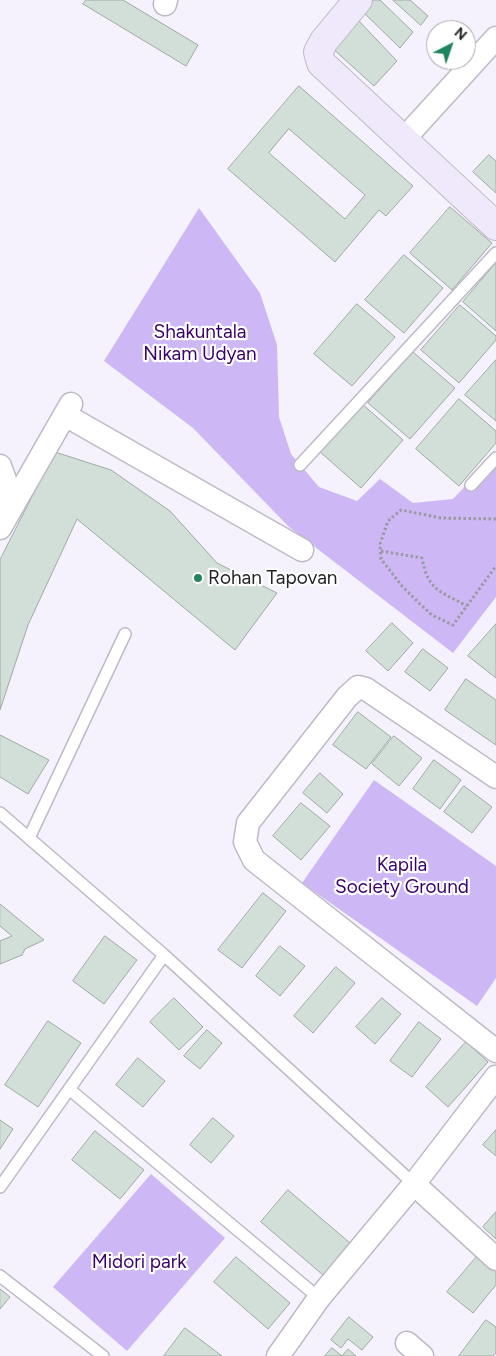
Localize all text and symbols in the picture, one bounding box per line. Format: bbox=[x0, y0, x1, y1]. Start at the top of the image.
north arrow bbox=[426, 20, 476, 70]
text: N bbox=[451, 24, 470, 44]
park label: Shakuntala Nikam Udyan bbox=[143, 321, 257, 365]
place label: Rohan Tapovan bbox=[208, 567, 337, 589]
marker: Rohan Tapovan bbox=[192, 572, 204, 584]
park label: Kapila Society Ground bbox=[335, 854, 469, 898]
park label: Midori park bbox=[92, 1251, 186, 1273]

